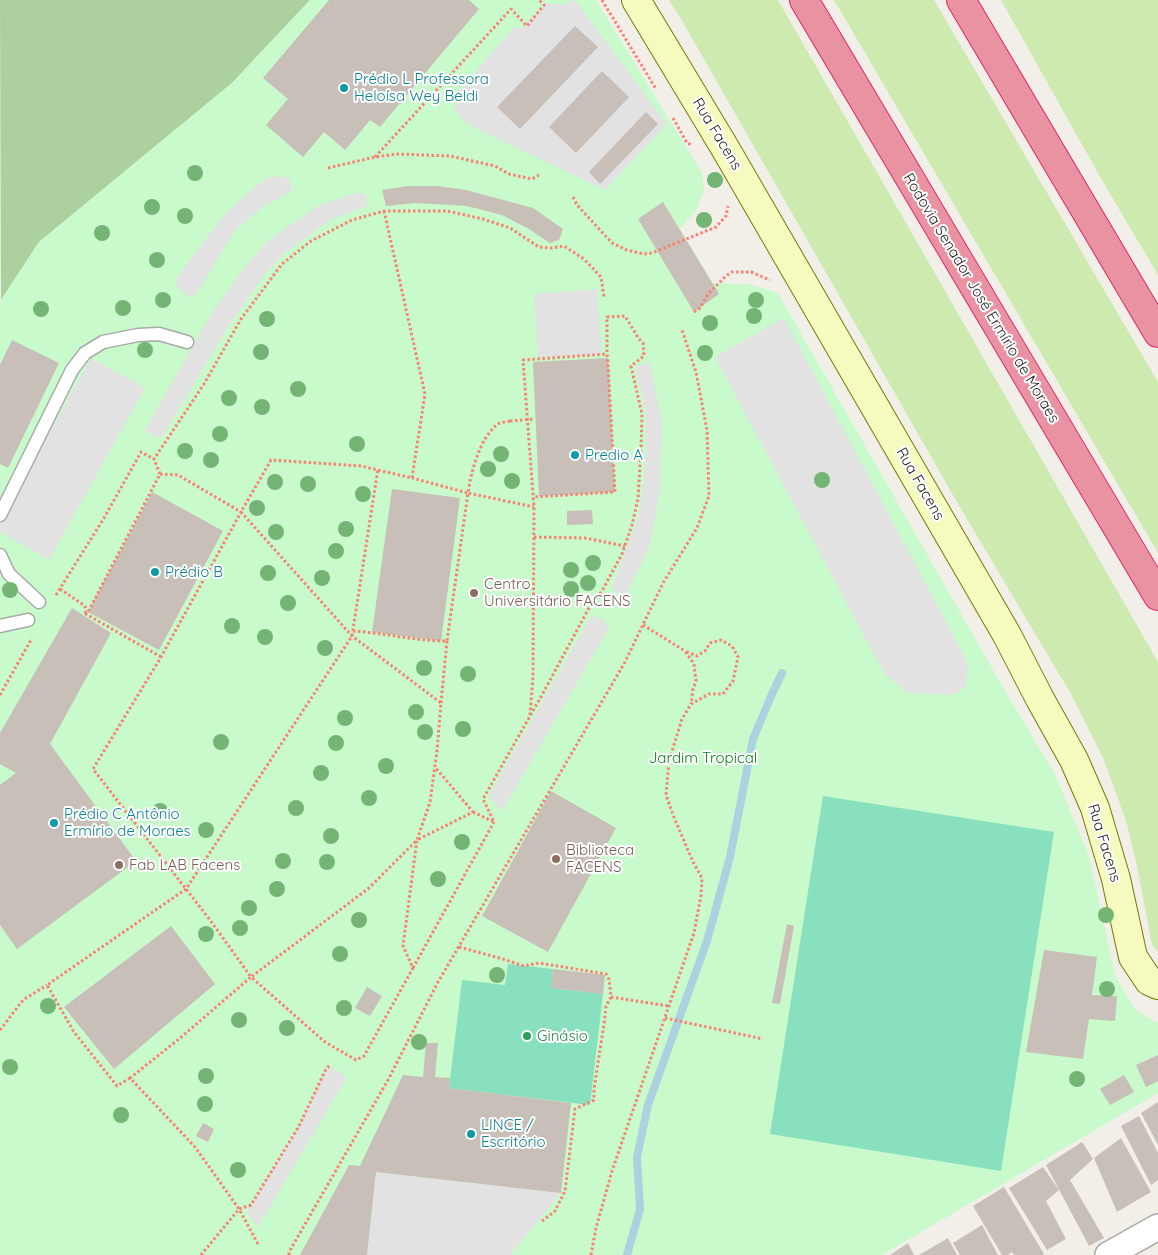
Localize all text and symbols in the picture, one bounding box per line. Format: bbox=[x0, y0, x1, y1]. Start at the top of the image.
place label: Prédio L Professora Heloísa Wey Beldi bbox=[354, 70, 489, 105]
marker: Prédio L Professora Heloísa Wey Beldi bbox=[338, 82, 350, 94]
street label: Rua Facens bbox=[688, 95, 746, 173]
street label: Rodovia Senador José Ermírio de Moraes bbox=[899, 170, 1063, 426]
street label: Rua Facens bbox=[892, 444, 948, 524]
place label: Predio A bbox=[585, 446, 643, 464]
marker: Predio A bbox=[569, 449, 581, 461]
place label: Prédio B bbox=[165, 563, 223, 581]
marker: Prédio B bbox=[149, 566, 161, 578]
place label: Centro Universitário FACENS bbox=[484, 575, 631, 610]
marker: Centro Universitário FACENS bbox=[468, 587, 480, 599]
park label: Jardim Tropical bbox=[649, 749, 757, 767]
street label: Rua Facens bbox=[1084, 802, 1124, 884]
place label: Prédio C Antônio Ermírio de Moraes bbox=[64, 805, 191, 840]
marker: Prédio C Antônio Ermírio de Moraes bbox=[48, 817, 60, 829]
place label: Biblioteca FACENS bbox=[566, 841, 634, 876]
marker: Biblioteca FACENS bbox=[550, 853, 562, 865]
place label: Fab LAB Facens bbox=[129, 856, 240, 874]
marker: Fab LAB Facens bbox=[113, 859, 125, 871]
place label: Ginásio bbox=[537, 1027, 588, 1045]
marker: Ginásio bbox=[521, 1030, 533, 1042]
place label: LINCE / Escritório bbox=[481, 1116, 545, 1151]
marker: LINCE / Escritório bbox=[465, 1128, 477, 1140]

